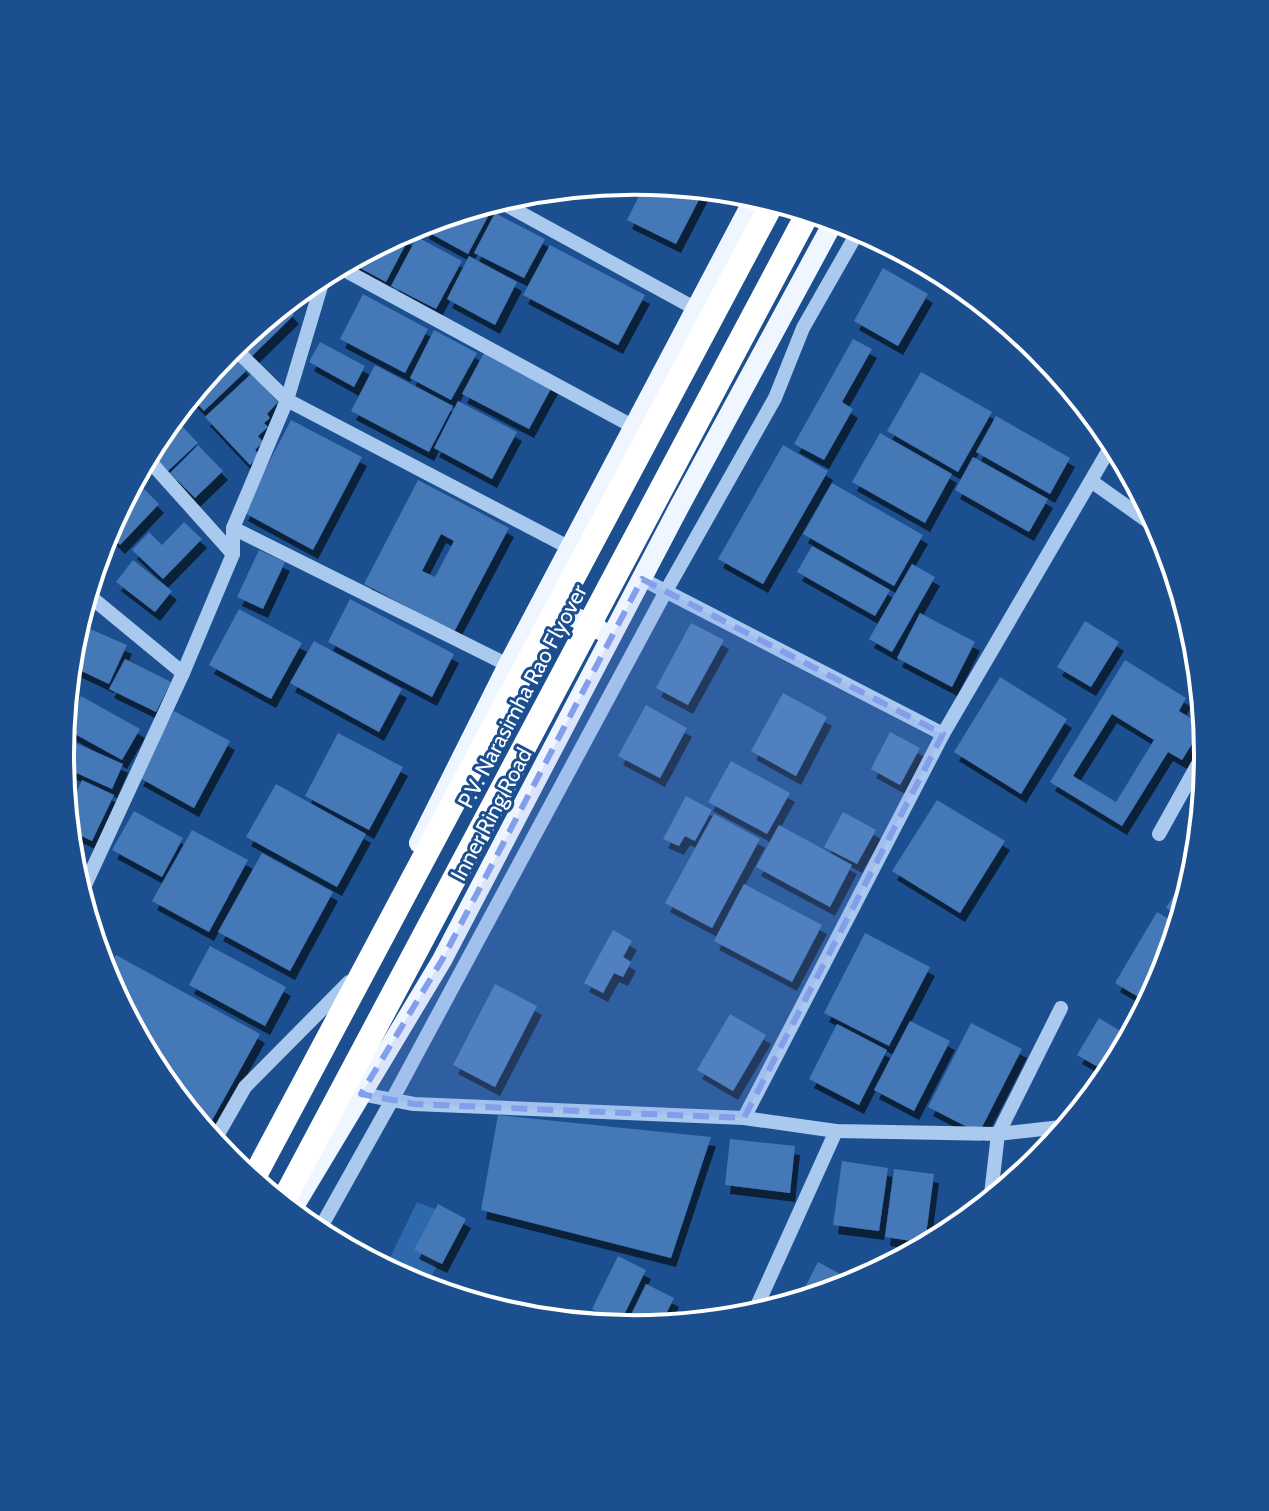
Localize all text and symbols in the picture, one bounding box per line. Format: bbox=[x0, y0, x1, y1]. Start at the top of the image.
street label: P.V. Narasimha Rao Flyover bbox=[452, 580, 593, 813]
street label: Inner Ring Road bbox=[445, 743, 538, 885]

